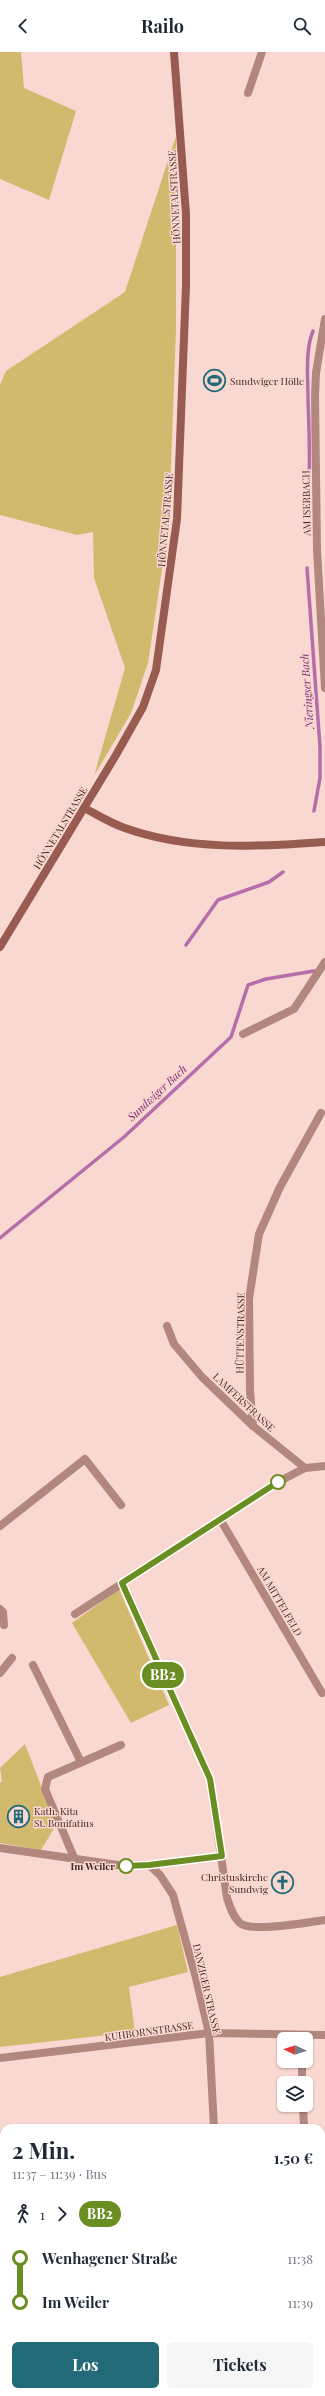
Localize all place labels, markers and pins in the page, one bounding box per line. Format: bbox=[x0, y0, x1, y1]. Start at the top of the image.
sports icon: Sundwiger Hölle bbox=[201, 368, 227, 394]
place label: Sundwiger Hölle bbox=[230, 374, 304, 388]
unlabelled marker bbox=[270, 1474, 286, 1490]
building icon: Kath. Kita St. Bonifatius bbox=[5, 1804, 31, 1830]
place label: Kath. Kita St. Bonifatius bbox=[34, 1804, 94, 1830]
marker: Im Weiler bbox=[118, 1858, 134, 1874]
place label: Im Weiler bbox=[70, 1859, 115, 1873]
place label: Christuskirche Sundwig bbox=[201, 1870, 269, 1896]
church icon: Christuskirche Sundwig bbox=[270, 1870, 296, 1896]

